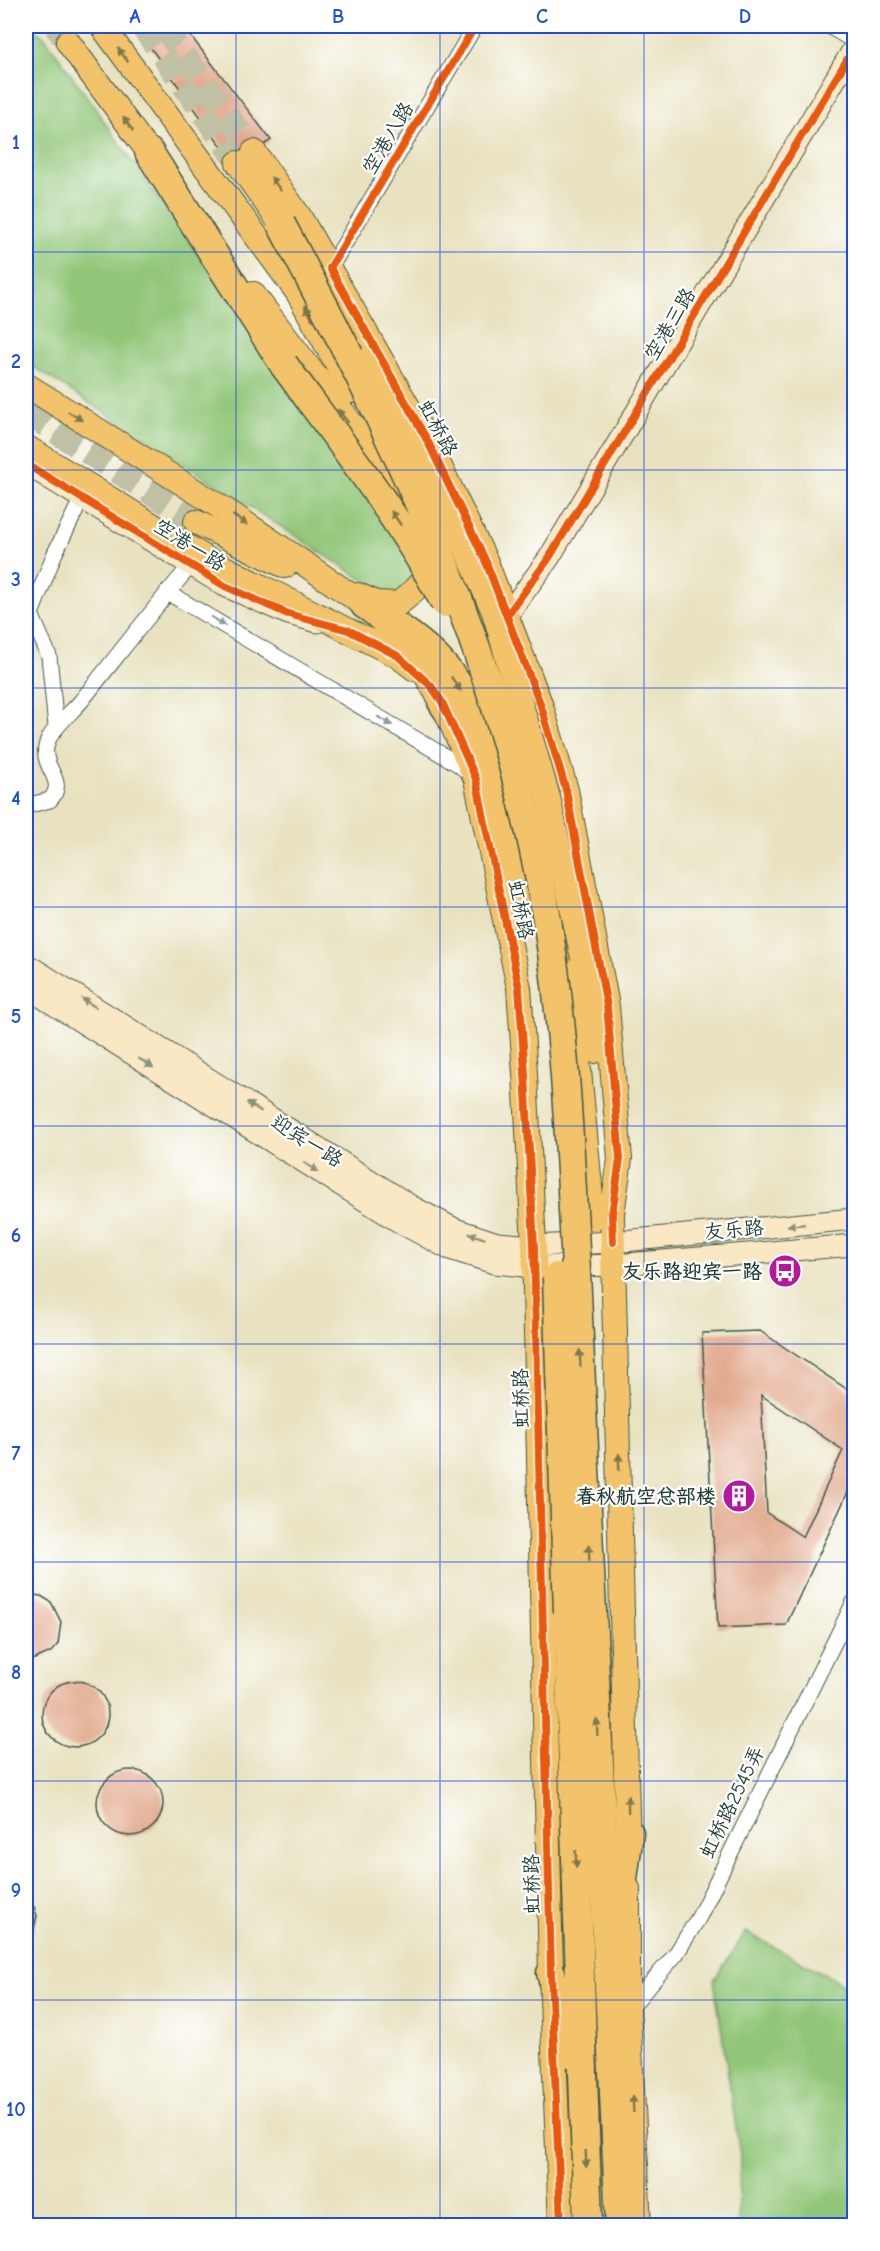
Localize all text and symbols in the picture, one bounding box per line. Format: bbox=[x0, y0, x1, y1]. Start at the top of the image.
text: A bbox=[129, 5, 141, 28]
text: B bbox=[332, 5, 344, 28]
text: C bbox=[536, 5, 548, 28]
text: D bbox=[739, 5, 751, 28]
one-way arrow bbox=[117, 48, 129, 64]
street label: 空港八路 bbox=[358, 97, 419, 178]
one-way arrow bbox=[122, 116, 134, 131]
text: 1 bbox=[12, 131, 20, 154]
one-way arrow bbox=[271, 176, 282, 192]
street label: 空港三路 bbox=[640, 283, 701, 364]
one-way arrow bbox=[304, 304, 314, 321]
text: 2 bbox=[11, 350, 21, 373]
street label: 虹桥路 bbox=[414, 396, 463, 461]
one-way arrow bbox=[338, 408, 350, 423]
one-way arrow bbox=[67, 410, 83, 421]
one-way arrow bbox=[390, 510, 401, 527]
street label: 空港一路 bbox=[150, 514, 231, 576]
one-way arrow bbox=[232, 514, 248, 525]
text: 3 bbox=[11, 568, 21, 591]
one-way arrow bbox=[210, 616, 226, 627]
one-way arrow bbox=[450, 675, 462, 691]
one-way arrow bbox=[377, 715, 393, 726]
text: 4 bbox=[11, 787, 21, 810]
street label: 虹桥路 bbox=[504, 878, 538, 943]
one-way arrow bbox=[81, 998, 97, 1009]
text: 5 bbox=[11, 1005, 21, 1028]
one-way arrow bbox=[138, 1057, 154, 1068]
one-way arrow bbox=[246, 1102, 262, 1113]
street label: 迎宾一路 bbox=[267, 1110, 348, 1172]
one-way arrow bbox=[303, 1161, 319, 1172]
street label: 友乐路 bbox=[703, 1216, 766, 1244]
one-way arrow bbox=[787, 1220, 806, 1229]
text: 6 bbox=[11, 1224, 21, 1247]
one-way arrow bbox=[468, 1231, 486, 1240]
bus stop icon: 友乐路迎宾一路 bbox=[767, 1253, 803, 1289]
place label: 友乐路迎宾一路 bbox=[622, 1260, 762, 1283]
one-way arrow bbox=[575, 1348, 584, 1367]
street label: 虹桥路 bbox=[509, 1367, 533, 1428]
text: 7 bbox=[12, 1442, 21, 1465]
one-way arrow bbox=[614, 1453, 624, 1472]
building icon: 春秋航空总部楼 bbox=[721, 1478, 757, 1514]
place label: 春秋航空总部楼 bbox=[576, 1485, 716, 1508]
one-way arrow bbox=[584, 1543, 593, 1562]
text: 8 bbox=[11, 1661, 21, 1684]
one-way arrow bbox=[593, 1717, 602, 1736]
street label: 虹桥路2545弄 bbox=[695, 1742, 769, 1862]
one-way arrow bbox=[623, 1795, 633, 1814]
one-way arrow bbox=[571, 1850, 580, 1869]
street label: 虹桥路 bbox=[520, 1853, 544, 1914]
text: 9 bbox=[11, 1879, 21, 1902]
one-way arrow bbox=[628, 2095, 637, 2114]
text: 10 bbox=[6, 2098, 26, 2121]
one-way arrow bbox=[581, 2150, 590, 2169]

